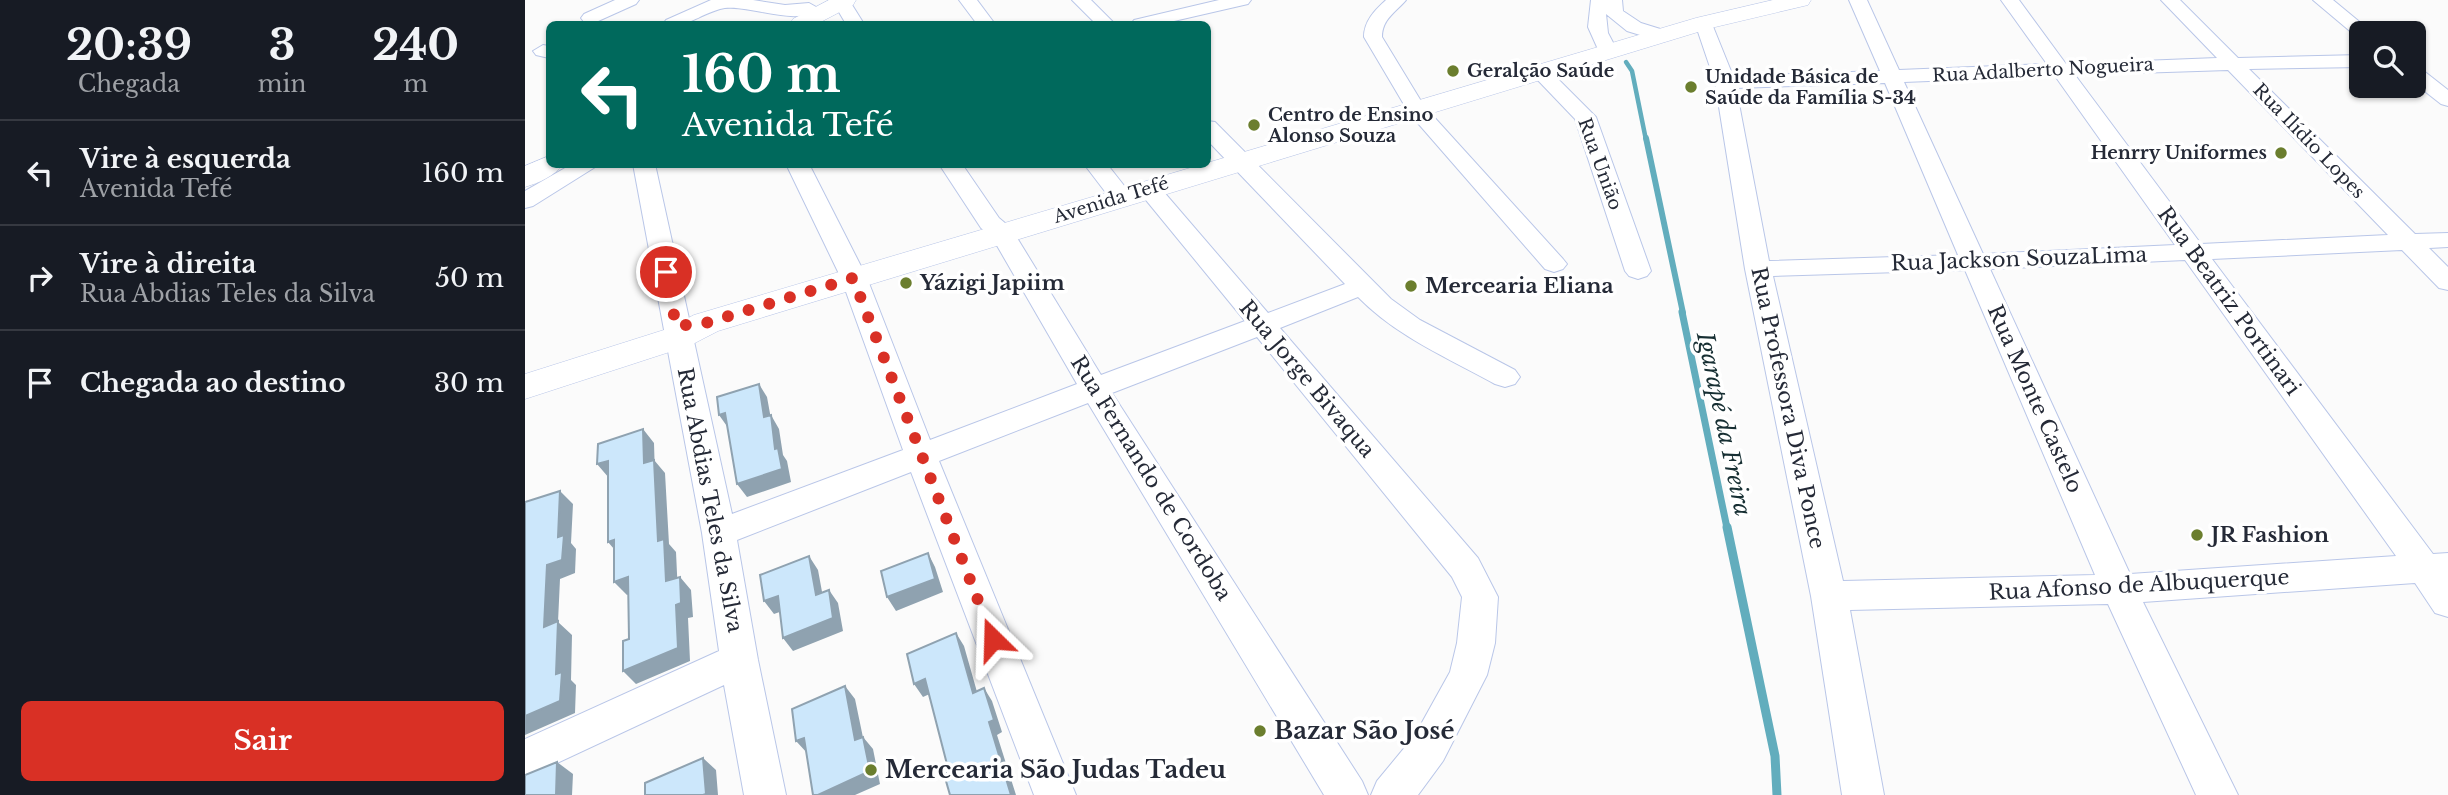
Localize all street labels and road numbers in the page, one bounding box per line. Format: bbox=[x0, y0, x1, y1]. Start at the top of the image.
street label: Rua Adalberto Nogueira bbox=[1932, 53, 2154, 87]
street label: Rua Ilídio Lopes bbox=[2248, 79, 2370, 203]
street label: Rua União bbox=[1573, 115, 1627, 213]
street label: Avenida Tefé bbox=[1050, 172, 1171, 228]
street label: Rua Beatriz Portinari bbox=[2152, 202, 2306, 400]
street label: Rua Jackson SouzaLima bbox=[1890, 242, 2148, 276]
street label: Rua Professora Diva Ponce bbox=[1745, 265, 1831, 551]
street label: Rua Jorge Bivaqua bbox=[1234, 295, 1380, 463]
street label: Rua Monte Castelo bbox=[1982, 301, 2088, 497]
street label: Rua Fernando de Cordoba bbox=[1065, 351, 1237, 605]
street label: Rua Abdias Teles da Silva bbox=[672, 365, 749, 635]
street label: Rua Afonso de Albuquerque bbox=[1988, 564, 2290, 606]

